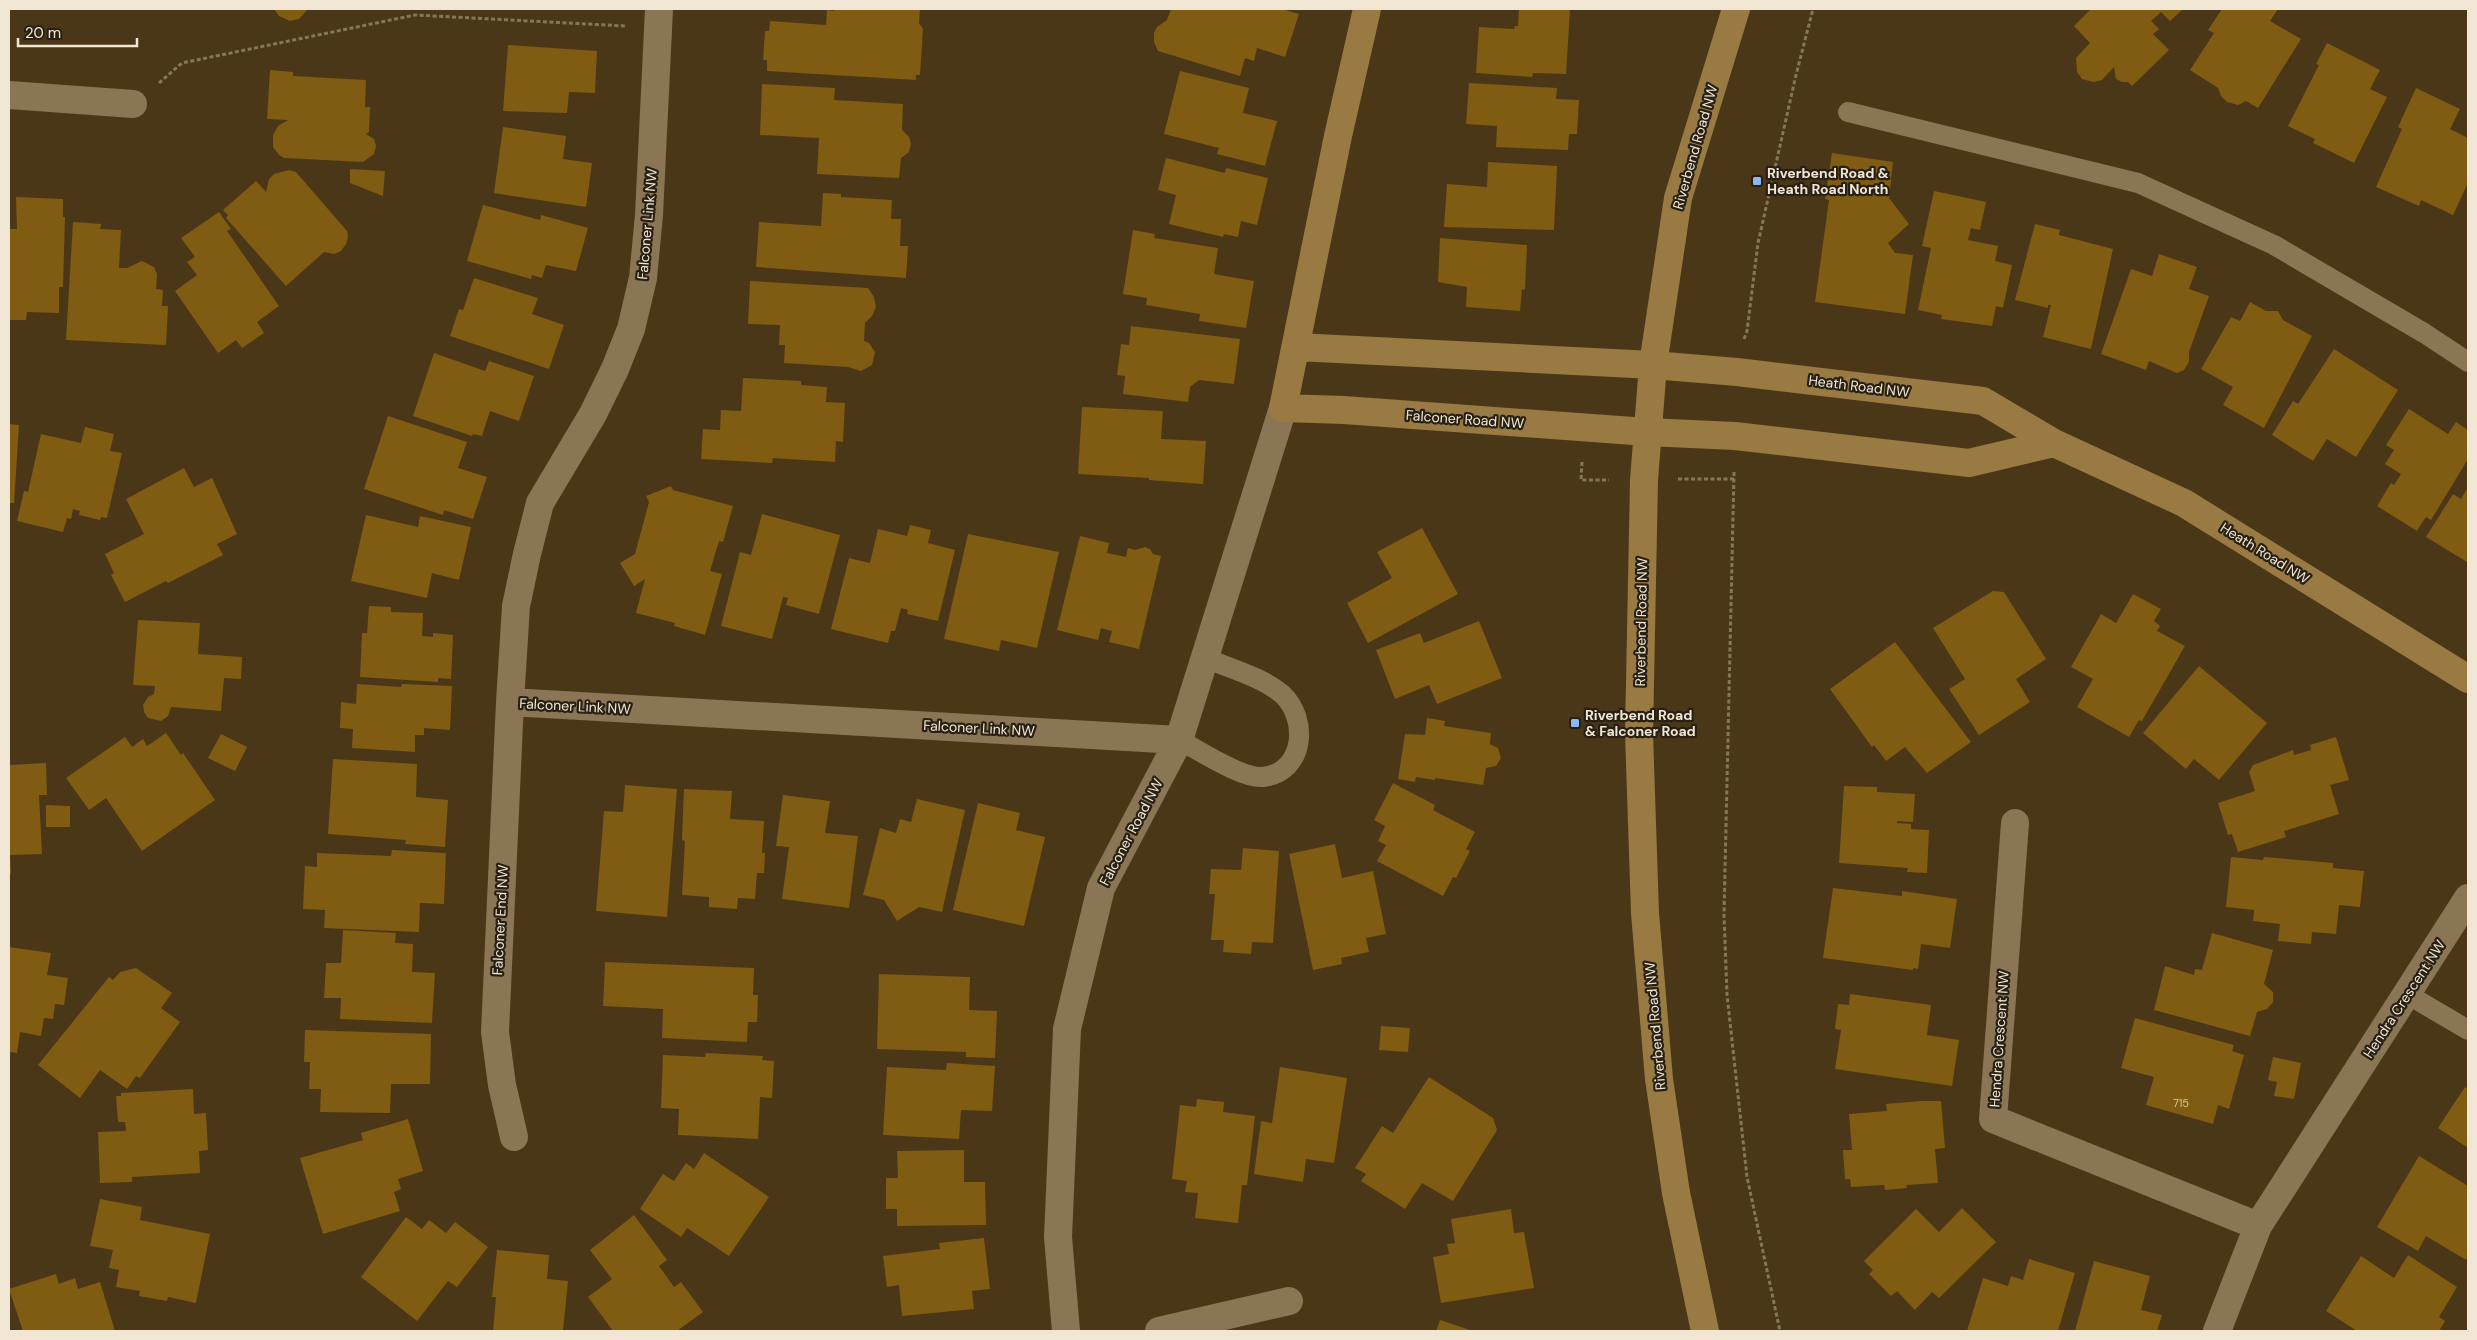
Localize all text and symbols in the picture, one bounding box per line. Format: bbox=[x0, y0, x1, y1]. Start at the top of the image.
scale bar bbox=[18, 15, 136, 47]
text: 20 m bbox=[25, 23, 61, 43]
street label: Riverbend Road NW bbox=[1669, 82, 1722, 211]
place label: Riverbend Road & Heath Road North bbox=[1767, 164, 1889, 198]
street label: Falconer Link NW bbox=[633, 167, 661, 280]
marker: Riverbend Road & Heath Road North bbox=[1751, 175, 1763, 187]
street label: Heath Road NW bbox=[1807, 371, 1911, 401]
street label: Falconer Road NW bbox=[1405, 406, 1525, 432]
street label: Heath Road NW bbox=[2217, 518, 2313, 588]
street label: Riverbend Road NW bbox=[1631, 557, 1651, 686]
street label: Falconer Link NW bbox=[519, 694, 632, 718]
place label: Riverbend Road & Falconer Road bbox=[1585, 706, 1696, 740]
street label: Falconer Link NW bbox=[923, 716, 1036, 740]
marker: Riverbend Road & Falconer Road bbox=[1569, 717, 1581, 729]
street label: Falconer Road NW bbox=[1095, 775, 1167, 889]
street label: Falconer End NW bbox=[488, 864, 512, 976]
street label: Hendra Crescent NW bbox=[2359, 936, 2449, 1061]
street label: Riverbend Road NW bbox=[1640, 961, 1670, 1091]
street label: Hendra Crescent NW bbox=[1985, 970, 2013, 1108]
house number: 715 bbox=[2173, 1096, 2189, 1110]

